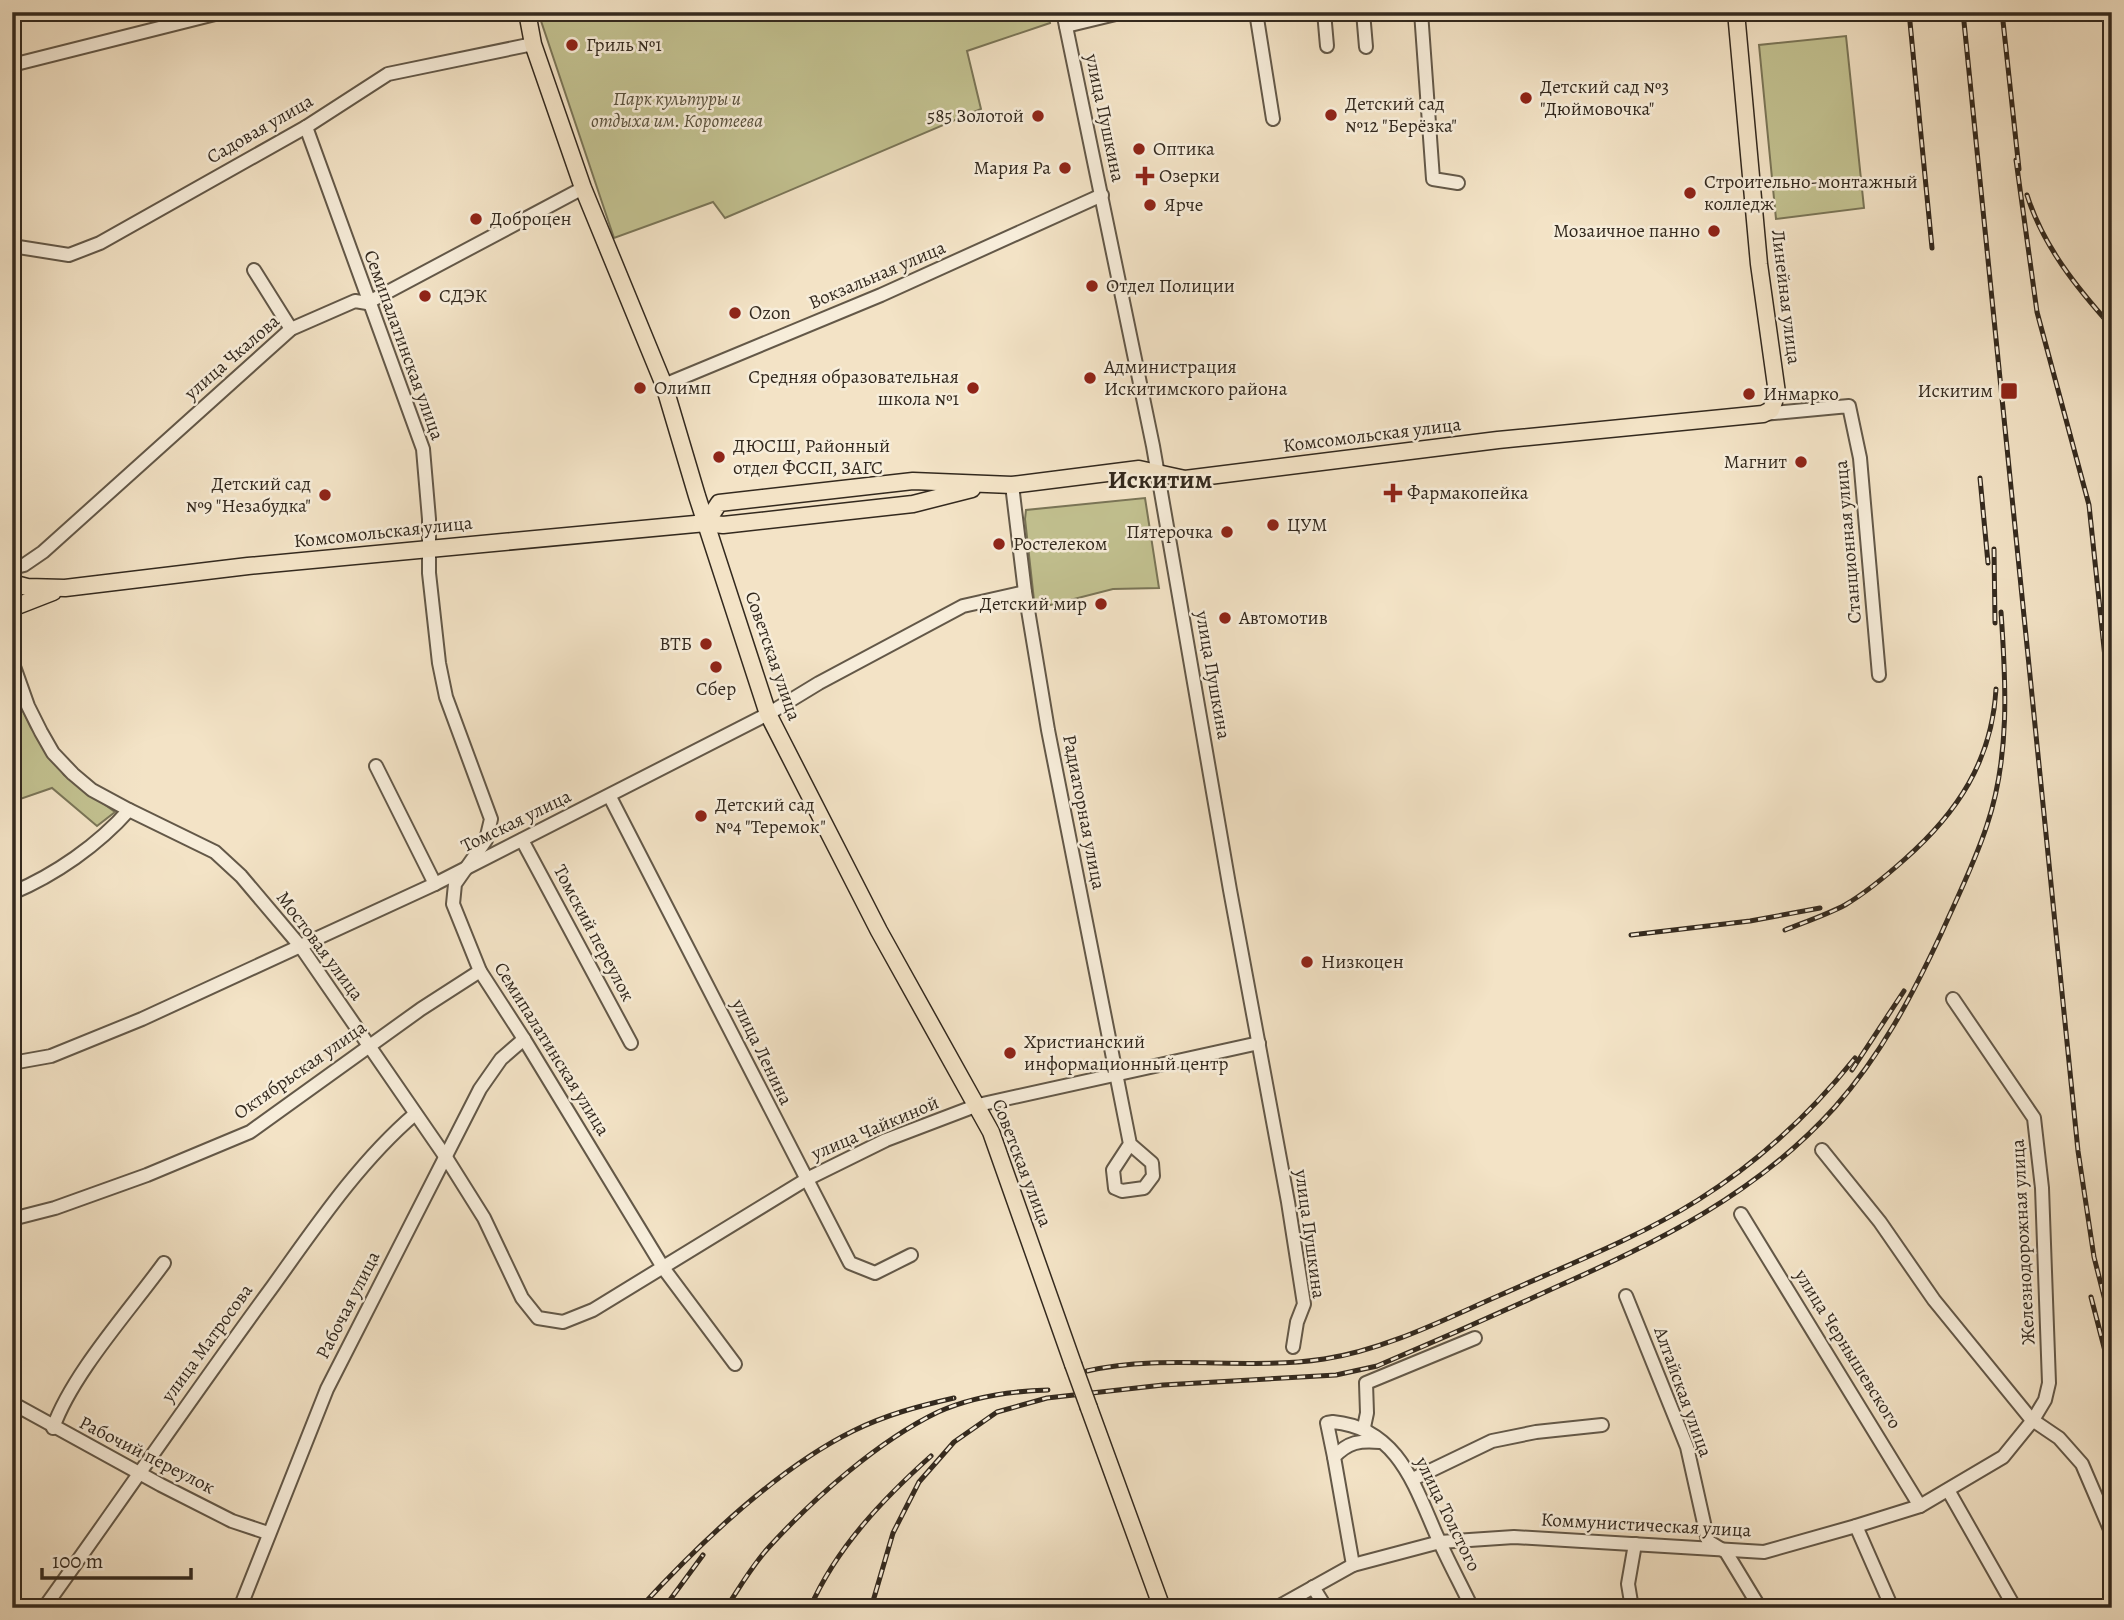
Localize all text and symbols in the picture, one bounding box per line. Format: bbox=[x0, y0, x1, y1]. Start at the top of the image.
place label: Гриль №1 bbox=[586, 32, 662, 58]
marker: Гриль №1 bbox=[564, 37, 580, 53]
street label: улица Пушкина bbox=[1079, 51, 1131, 185]
place label: Детский сад №3 "Дюймовочка" bbox=[1540, 74, 1669, 122]
park label: Парк культуры и отдыха им. Коротеева bbox=[591, 86, 763, 134]
street label: Садовая улица bbox=[202, 88, 318, 170]
marker: Детский сад №3 "Дюймовочка" bbox=[1518, 90, 1534, 106]
place label: Детский сад №12 "Берёзка" bbox=[1345, 91, 1457, 139]
place label: 585 Золотой bbox=[927, 103, 1024, 129]
marker: Детский сад №12 "Берёзка" bbox=[1323, 107, 1339, 123]
marker: 585 Золотой bbox=[1030, 108, 1046, 124]
place label: Оптика bbox=[1153, 136, 1215, 162]
marker: Оптика bbox=[1131, 141, 1147, 157]
place label: Мария Ра bbox=[973, 155, 1051, 181]
marker: Мария Ра bbox=[1057, 160, 1073, 176]
place label: Озерки bbox=[1159, 163, 1220, 189]
marker: Озерки bbox=[1137, 168, 1153, 184]
place label: Строительно-монтажный колледж bbox=[1704, 169, 1918, 217]
marker: Строительно-монтажный колледж bbox=[1682, 185, 1698, 201]
place label: Ярче bbox=[1164, 192, 1203, 218]
marker: Ярче bbox=[1142, 197, 1158, 213]
place label: Доброцен bbox=[490, 206, 572, 232]
marker: Доброцен bbox=[468, 211, 484, 227]
place label: Мозаичное панно bbox=[1553, 218, 1700, 244]
marker: Мозаичное панно bbox=[1706, 223, 1722, 239]
street label: Линейная улица bbox=[1765, 228, 1807, 366]
street label: Вокзальная улица bbox=[804, 234, 950, 316]
street label: Семипалатинская улица bbox=[358, 246, 451, 444]
place label: Отдел Полиции bbox=[1106, 273, 1235, 299]
marker: Отдел Полиции bbox=[1084, 278, 1100, 294]
place label: СДЭК bbox=[439, 283, 487, 309]
marker: СДЭК bbox=[417, 288, 433, 304]
place label: Ozon bbox=[749, 300, 791, 326]
marker: Ozon bbox=[727, 305, 743, 321]
street label: улица Чкалова bbox=[178, 308, 285, 406]
place label: Администрация Искитимского района bbox=[1103, 354, 1288, 402]
place label: Средняя образовательная школа №1 bbox=[748, 364, 960, 412]
marker: Администрация Искитимского района bbox=[1082, 370, 1098, 386]
place label: Олимп bbox=[654, 375, 711, 401]
place label: Искитим bbox=[1918, 378, 1993, 404]
marker: Олимп bbox=[632, 380, 648, 396]
marker: Средняя образовательная школа №1 bbox=[965, 380, 981, 396]
place label: Инмарко bbox=[1763, 381, 1839, 407]
marker: Искитим bbox=[1999, 381, 2019, 401]
marker: Инмарко bbox=[1741, 386, 1757, 402]
street label: Комсомольская улица bbox=[1281, 411, 1463, 459]
place label: ДЮСШ, Районный отдел ФССП, ЗАГС bbox=[733, 433, 890, 481]
marker: ДЮСШ, Районный отдел ФССП, ЗАГС bbox=[711, 449, 727, 465]
place label: Магнит bbox=[1724, 449, 1788, 475]
marker: Магнит bbox=[1793, 454, 1809, 470]
street label: Станционная улица bbox=[1828, 459, 1868, 625]
district label: Искитим bbox=[1108, 462, 1212, 497]
place label: Детский сад №9 "Незабудка" bbox=[186, 471, 311, 519]
place label: Фармакопейка bbox=[1407, 480, 1529, 506]
marker: Фармакопейка bbox=[1385, 485, 1401, 501]
marker: Детский сад №9 "Незабудка" bbox=[317, 487, 333, 503]
street label: Комсомольская улица bbox=[292, 510, 474, 554]
place label: ЦУМ bbox=[1287, 512, 1327, 538]
marker: ЦУМ bbox=[1265, 517, 1281, 533]
place label: Пятерочка bbox=[1126, 519, 1213, 545]
marker: Пятерочка bbox=[1219, 524, 1235, 540]
place label: Ростелеком bbox=[1013, 531, 1108, 557]
marker: Ростелеком bbox=[991, 536, 1007, 552]
street label: Советская улица bbox=[739, 588, 807, 724]
place label: Детский мир bbox=[980, 591, 1087, 617]
marker: Детский мир bbox=[1093, 596, 1109, 612]
place label: Автомотив bbox=[1238, 605, 1328, 631]
street label: улица Пушкина bbox=[1189, 608, 1237, 742]
marker: Автомотив bbox=[1217, 610, 1233, 626]
place label: ВТБ bbox=[659, 631, 692, 657]
marker: ВТБ bbox=[698, 636, 714, 652]
marker: Сбер bbox=[708, 659, 724, 675]
place label: Сбер bbox=[696, 676, 736, 702]
street label: Радиаторная улица bbox=[1056, 732, 1112, 892]
street label: Томская улица bbox=[457, 783, 576, 859]
place label: Детский сад №4 "Теремок" bbox=[715, 792, 826, 840]
marker: Детский сад №4 "Теремок" bbox=[693, 808, 709, 824]
street label: Томский переулок bbox=[547, 860, 641, 1006]
street label: Мостовая улица bbox=[270, 886, 370, 1006]
place label: Низкоцен bbox=[1321, 949, 1404, 975]
marker: Низкоцен bbox=[1299, 954, 1315, 970]
street label: Семипалатинская улица bbox=[488, 957, 616, 1141]
street label: улица Ленина bbox=[725, 994, 799, 1110]
street label: Октябрьская улица bbox=[228, 1014, 372, 1126]
place label: Христианский информационный центр bbox=[1024, 1029, 1229, 1077]
marker: Христианский информационный центр bbox=[1002, 1045, 1018, 1061]
street label: улица Чайкиной bbox=[806, 1089, 943, 1167]
street label: Советская улица bbox=[986, 1095, 1058, 1231]
street label: Железнодорожная улица bbox=[2005, 1138, 2041, 1346]
street label: улица Пушкина bbox=[1288, 1167, 1332, 1300]
street label: Рабочая улица bbox=[310, 1246, 386, 1363]
street label: улица Чернышевского bbox=[1788, 1263, 1908, 1434]
street label: улица Матросова bbox=[155, 1278, 259, 1408]
street label: Алтайская улица bbox=[1647, 1322, 1719, 1461]
street label: Рабочий переулок bbox=[75, 1410, 219, 1501]
street label: улица Толстого bbox=[1409, 1452, 1487, 1576]
street label: Коммунистическая улица bbox=[1540, 1506, 1752, 1544]
scale bar bbox=[42, 1536, 191, 1580]
text: 100 m bbox=[52, 1547, 103, 1575]

